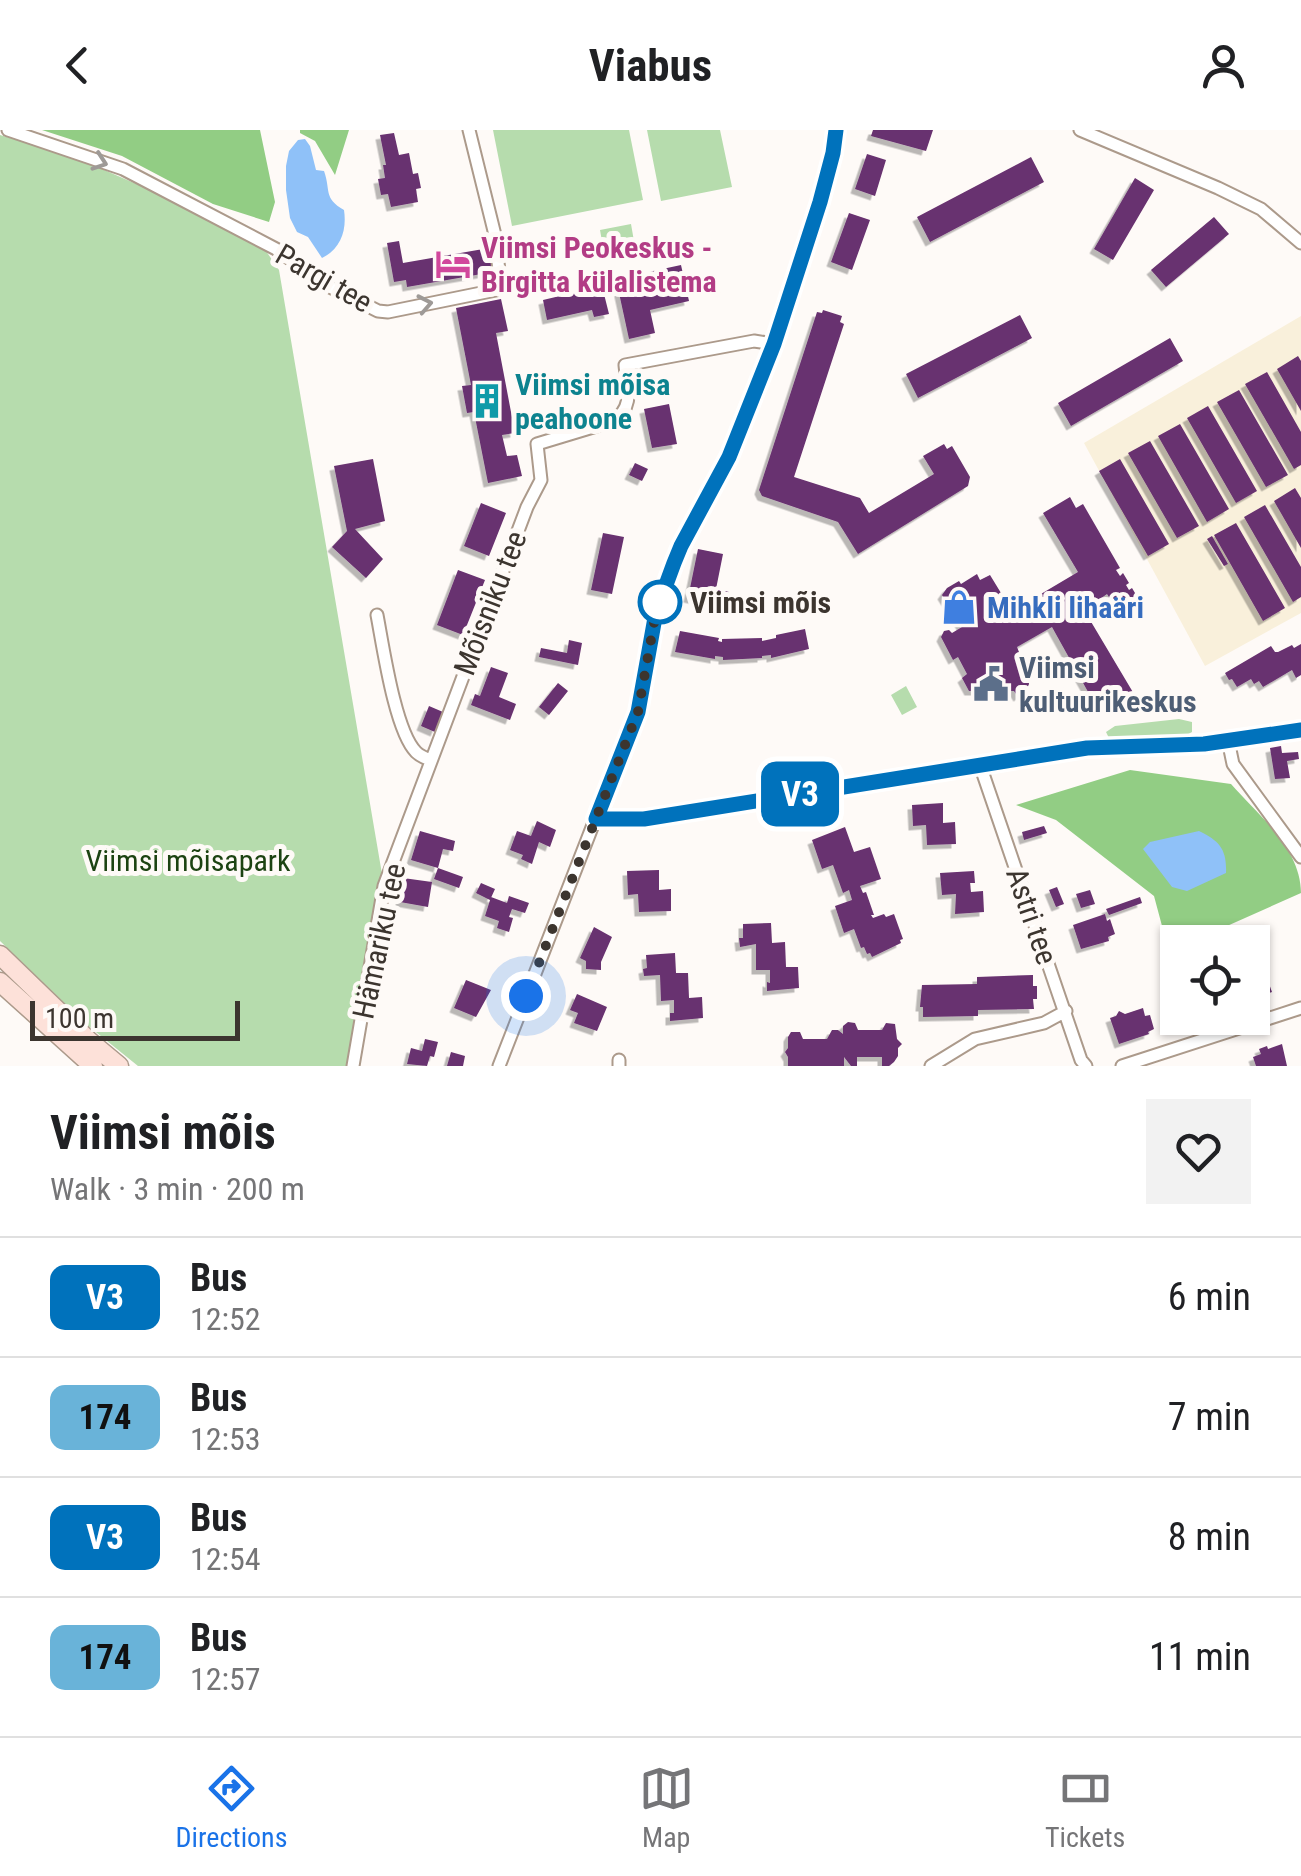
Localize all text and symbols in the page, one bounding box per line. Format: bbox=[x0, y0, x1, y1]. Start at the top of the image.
icon: back bbox=[50, 38, 105, 93]
icon: person bbox=[1196, 38, 1251, 93]
text: Viabus bbox=[589, 39, 712, 92]
one-way arrow bbox=[91, 150, 108, 170]
place label: Viimsi Peokeskus - Birgitta külalistema bbox=[481, 230, 717, 299]
street label: Pargi tee bbox=[270, 237, 378, 319]
hotel icon: Viimsi Peokeskus - Birgitta külalistema bbox=[434, 245, 472, 283]
one-way arrow bbox=[416, 295, 433, 316]
place label: Viimsi mõisa peahoone bbox=[515, 367, 670, 436]
building icon: Viimsi mõisa peahoone bbox=[468, 382, 506, 420]
street label: Mõisniku tee bbox=[446, 526, 534, 680]
marker: Viimsi mõis bbox=[639, 581, 681, 623]
place label: Viimsi mõis bbox=[690, 585, 831, 620]
shop icon: Mihkli lihaäri bbox=[940, 588, 978, 626]
place label: Mihkli lihaäri bbox=[987, 590, 1144, 625]
place label: Viimsi kultuurikeskus bbox=[1019, 650, 1197, 719]
public building icon: Viimsi kultuurikeskus bbox=[972, 665, 1010, 703]
line badge: V3 bbox=[755, 762, 845, 826]
text: V3 bbox=[781, 774, 819, 815]
park label: Viimsi mõisapark bbox=[85, 843, 291, 878]
street label: Hämariku tee bbox=[345, 860, 413, 1022]
street label: Astri tee bbox=[999, 863, 1065, 969]
map controls bbox=[1160, 925, 1270, 1035]
button: locate bbox=[1160, 925, 1270, 1035]
your location bbox=[501, 971, 551, 1021]
scale bar bbox=[30, 996, 240, 1040]
text: 100 m bbox=[45, 1002, 114, 1035]
button: heart bbox=[1146, 1099, 1251, 1204]
text: Viimsi mõis bbox=[50, 1104, 276, 1161]
text: Walk · 3 min · 200 m bbox=[50, 1170, 305, 1208]
text: Bus bbox=[190, 1256, 247, 1300]
text: 6 min bbox=[1168, 1275, 1251, 1319]
text: V3 bbox=[86, 1277, 124, 1318]
text: 12:52 bbox=[190, 1300, 261, 1338]
text: Bus bbox=[190, 1376, 247, 1420]
text: 7 min bbox=[1168, 1395, 1251, 1439]
text: 174 bbox=[78, 1397, 132, 1438]
text: 12:53 bbox=[190, 1420, 261, 1458]
text: Bus bbox=[190, 1496, 247, 1540]
text: 8 min bbox=[1168, 1515, 1251, 1559]
text: V3 bbox=[86, 1517, 124, 1558]
text: 12:54 bbox=[190, 1540, 261, 1578]
text: Bus bbox=[190, 1616, 247, 1660]
text: 11 min bbox=[1149, 1635, 1251, 1679]
text: 174 bbox=[78, 1637, 132, 1678]
text: 12:57 bbox=[190, 1660, 261, 1698]
tab: Directions bbox=[176, 1761, 287, 1854]
tab: Map bbox=[639, 1761, 694, 1854]
tab: Tickets bbox=[1045, 1761, 1125, 1854]

